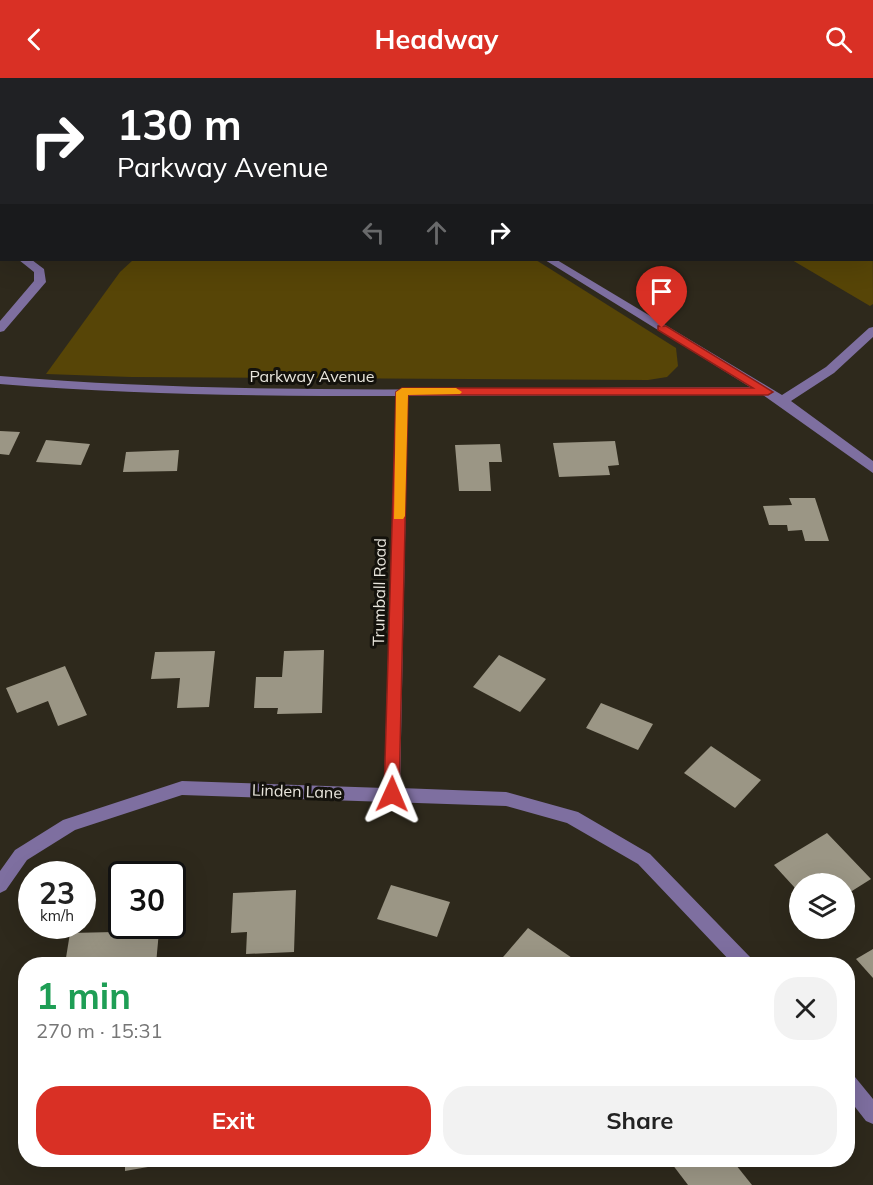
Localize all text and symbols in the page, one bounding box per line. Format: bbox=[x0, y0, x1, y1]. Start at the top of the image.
text: Headway bbox=[374, 22, 499, 56]
icon: back bbox=[18, 23, 51, 56]
icon: search bbox=[822, 23, 855, 56]
text: 130 m bbox=[117, 98, 242, 151]
icon: right bbox=[18, 102, 96, 180]
text: Parkway Avenue bbox=[117, 150, 328, 184]
icon: left bbox=[357, 216, 390, 249]
icon: ahead bbox=[420, 216, 453, 249]
icon: right bbox=[483, 216, 516, 249]
pin bbox=[636, 266, 687, 328]
icon: arrive bbox=[645, 275, 678, 308]
street label: Parkway Avenue bbox=[249, 366, 375, 386]
street label: Trumball Road bbox=[368, 538, 390, 646]
position arrow bbox=[360, 762, 424, 826]
street label: Linden Lane bbox=[252, 779, 342, 803]
speed limit sign: 30 bbox=[108, 861, 186, 939]
map controls bbox=[789, 873, 855, 939]
button: layers bbox=[789, 873, 855, 939]
text: 23 bbox=[39, 874, 75, 912]
text: km/h bbox=[40, 906, 74, 925]
text: 1 min bbox=[36, 973, 131, 1018]
button: close bbox=[774, 977, 837, 1040]
text: 270 m · 15:31 bbox=[36, 1018, 162, 1043]
button: Exit bbox=[36, 1086, 431, 1155]
button: Share bbox=[443, 1086, 837, 1155]

